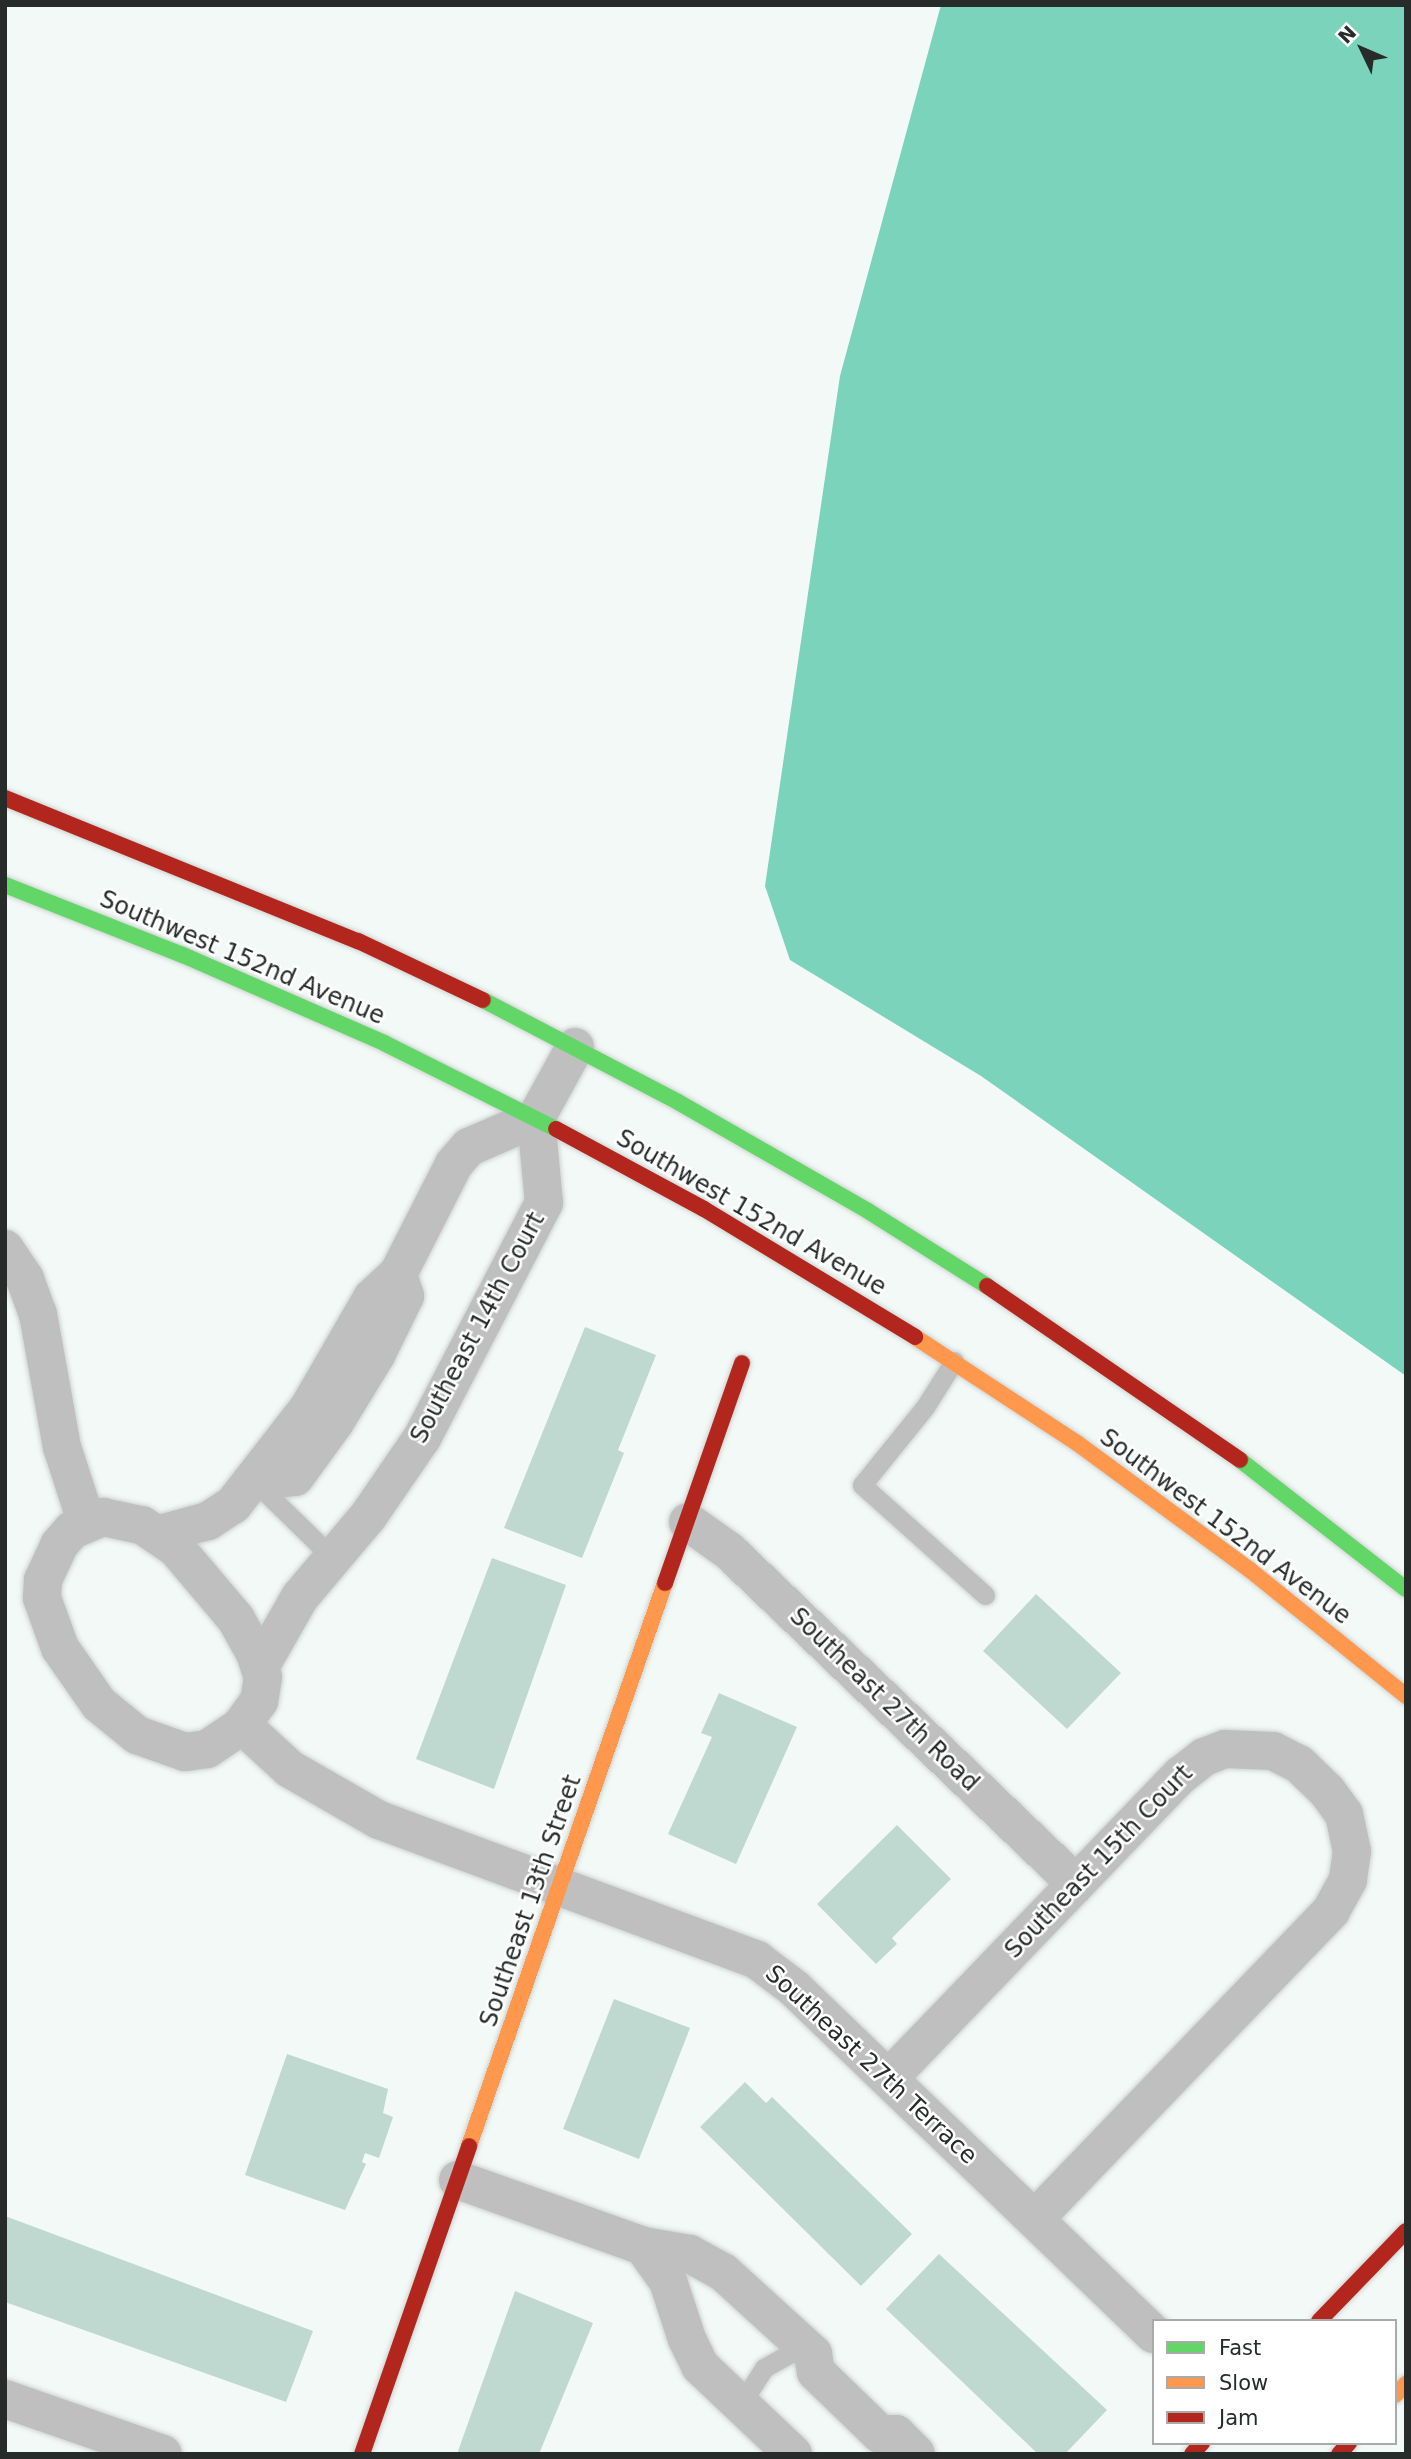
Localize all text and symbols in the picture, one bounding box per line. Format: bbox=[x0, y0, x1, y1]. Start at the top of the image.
north arrow bbox=[1327, 14, 1397, 84]
text: N bbox=[1333, 21, 1360, 48]
street label: Southwest 152nd Avenue bbox=[95, 885, 389, 1031]
street label: Southwest 152nd Avenue bbox=[611, 1124, 891, 1302]
street label: Southeast 14th Court bbox=[405, 1208, 551, 1448]
street label: Southwest 152nd Avenue bbox=[1094, 1423, 1356, 1631]
street label: Southeast 27th Road bbox=[783, 1602, 985, 1798]
street label: Southeast 15th Court bbox=[999, 1759, 1199, 1965]
street label: Southeast 13th Street bbox=[474, 1771, 588, 2031]
street label: Southeast 27th Terrace bbox=[759, 1959, 983, 2171]
legend bbox=[1152, 2319, 1397, 2445]
text: Fast bbox=[1219, 2336, 1261, 2360]
text: Slow bbox=[1219, 2371, 1268, 2395]
text: Jam bbox=[1219, 2406, 1259, 2430]

